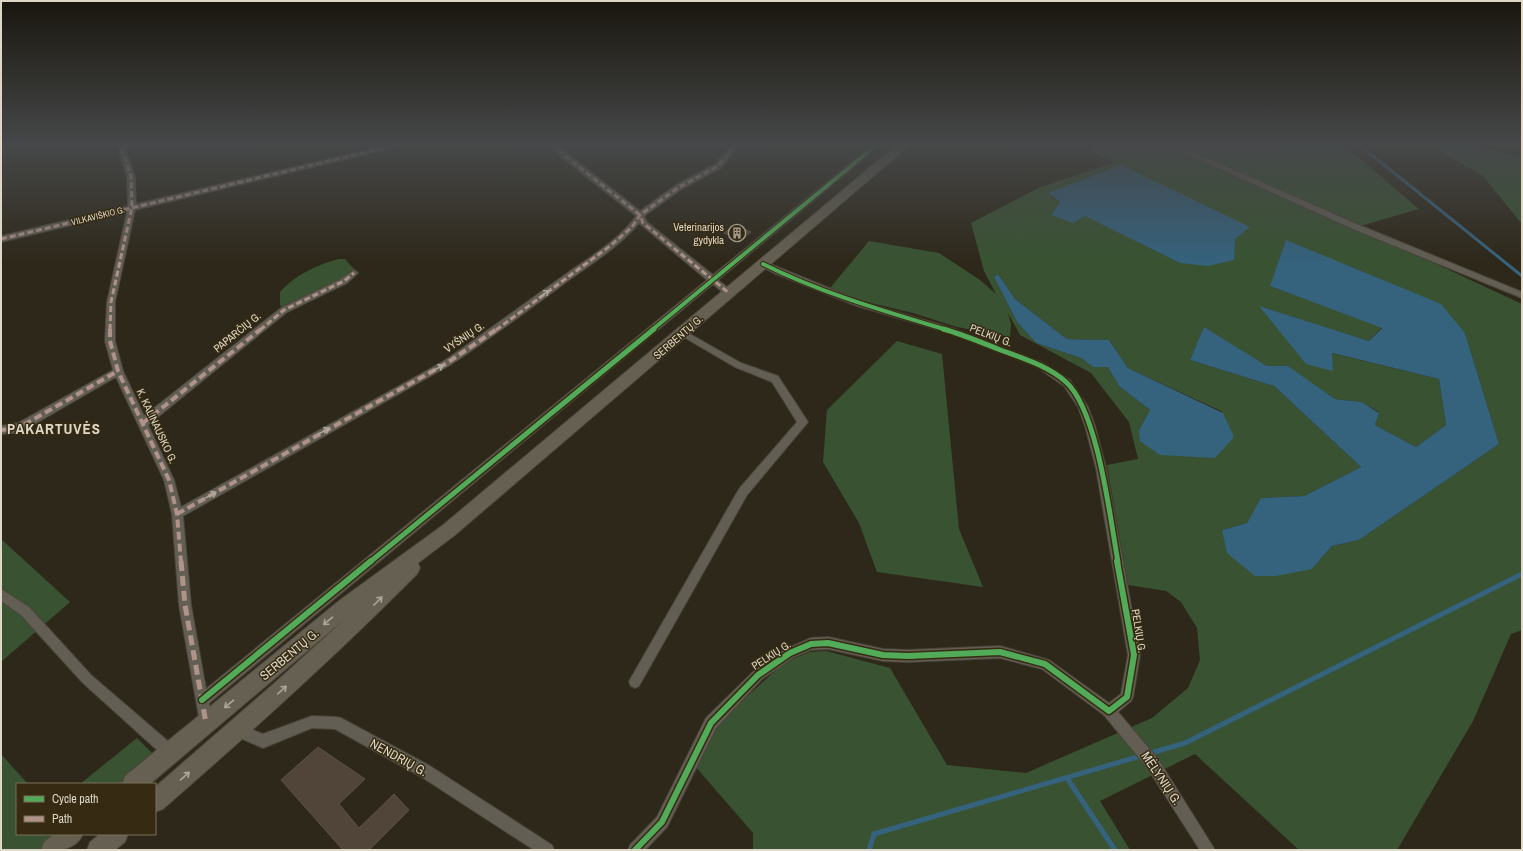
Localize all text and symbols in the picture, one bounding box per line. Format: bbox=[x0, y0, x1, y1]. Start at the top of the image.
street label: VILKAVIŠKIO G. bbox=[70, 204, 126, 228]
place label: Veterinarijos gydykla bbox=[673, 220, 724, 247]
building icon: Veterinarijos gydykla bbox=[727, 223, 747, 243]
one-way arrow bbox=[539, 290, 550, 298]
street label: PAPARČIŲ G. bbox=[211, 309, 263, 355]
street label: SERBENTŲ G. bbox=[650, 312, 706, 362]
street label: VYŠNIŲ G. bbox=[441, 318, 487, 356]
street label: PELKIŲ G. bbox=[968, 321, 1014, 349]
one-way arrow bbox=[432, 364, 444, 371]
street label: K. KALINAUSKO G. bbox=[134, 386, 180, 466]
district label: PAKARTUVĖS bbox=[7, 418, 101, 439]
one-way arrow bbox=[318, 427, 330, 435]
one-way arrow bbox=[205, 490, 217, 498]
one-way arrow bbox=[373, 597, 383, 606]
street label: PELKIŲ G. bbox=[1129, 608, 1149, 654]
one-way arrow bbox=[323, 617, 334, 626]
street label: SERBENTŲ G. bbox=[256, 625, 322, 684]
street label: PELKIŲ G. bbox=[749, 637, 793, 673]
one-way arrow bbox=[277, 685, 287, 694]
one-way arrow bbox=[223, 700, 234, 709]
street label: NENDRIŲ G. bbox=[367, 735, 430, 780]
street label: MĖLYNIŲ G. bbox=[1138, 748, 1186, 808]
one-way arrow bbox=[179, 771, 190, 780]
legend bbox=[16, 783, 156, 835]
text: Cycle path bbox=[52, 791, 99, 807]
text: Path bbox=[52, 811, 72, 827]

